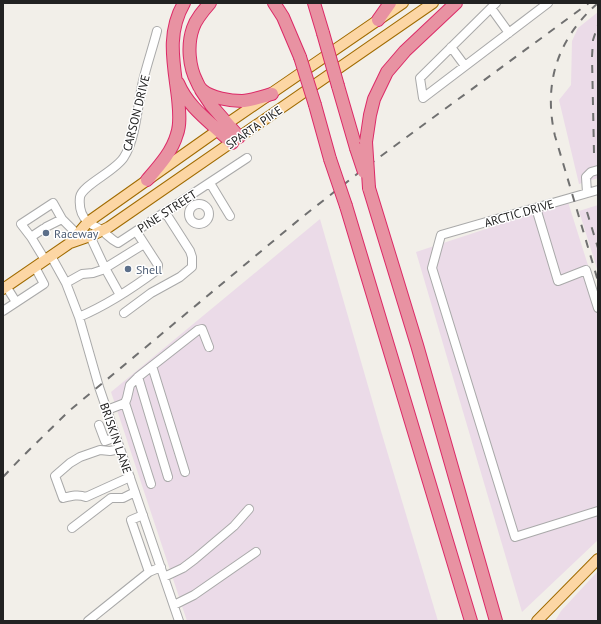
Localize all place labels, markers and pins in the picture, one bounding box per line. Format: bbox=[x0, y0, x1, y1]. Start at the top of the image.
place label: Raceway bbox=[54, 226, 99, 241]
marker: Raceway bbox=[41, 228, 51, 238]
place label: Shell bbox=[136, 262, 163, 277]
marker: Shell bbox=[123, 264, 133, 274]

